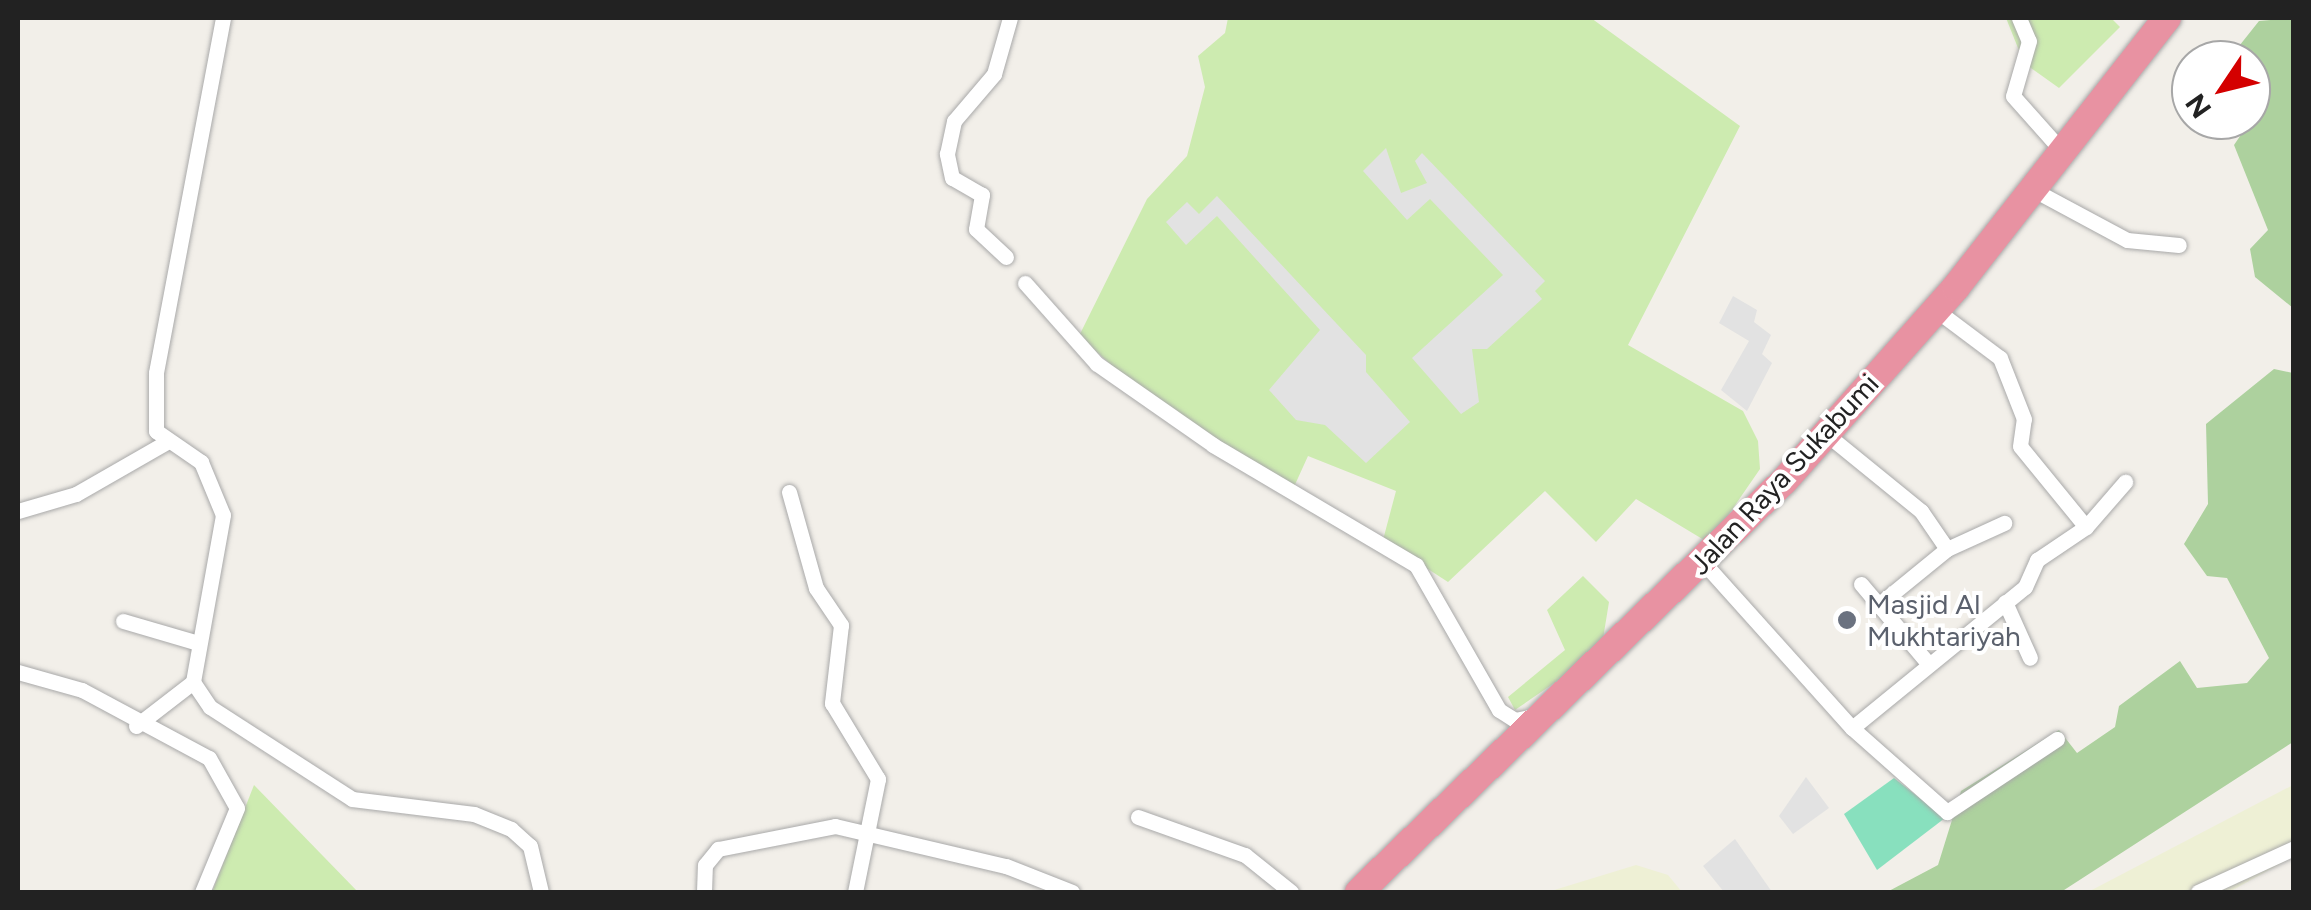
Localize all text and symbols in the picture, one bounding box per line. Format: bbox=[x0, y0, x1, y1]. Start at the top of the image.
north arrow bbox=[2171, 40, 2271, 140]
text: N bbox=[2178, 87, 2218, 125]
street label: Jalan Raya Sukabumi bbox=[1683, 367, 1885, 581]
place label: Masjid Al Mukhtariyah bbox=[1867, 587, 2021, 653]
marker: Masjid Al Mukhtariyah bbox=[1836, 609, 1858, 631]

